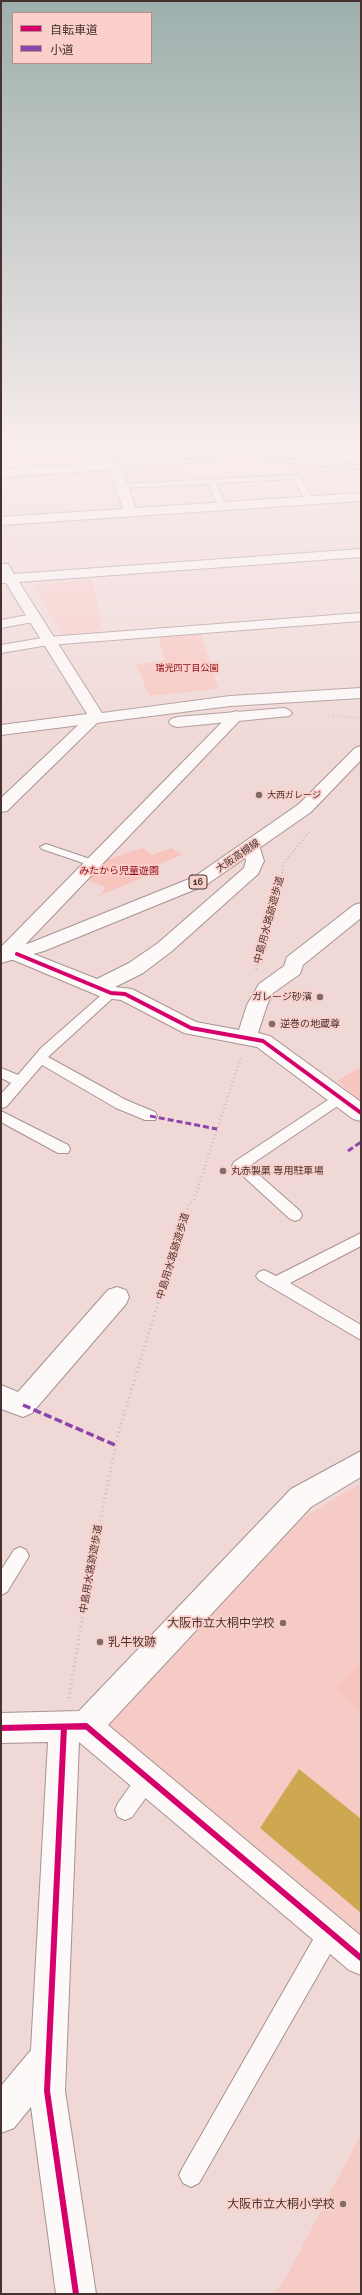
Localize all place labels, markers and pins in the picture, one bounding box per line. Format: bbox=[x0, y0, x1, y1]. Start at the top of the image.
marker: 大西ガレージ bbox=[254, 790, 264, 800]
place label: 大西ガレージ bbox=[267, 790, 321, 800]
place label: ガレージ砂濱 bbox=[252, 991, 312, 1003]
marker: ガレージ砂濱 bbox=[315, 992, 325, 1002]
place label: 逆巻の地蔵尊 bbox=[280, 1018, 340, 1030]
marker: 逆巻の地蔵尊 bbox=[267, 1019, 277, 1029]
place label: 丸赤製菓 専用駐車場 bbox=[231, 1165, 324, 1177]
marker: 丸赤製菓 専用駐車場 bbox=[218, 1166, 228, 1176]
place label: 大阪市立大桐中学校 bbox=[167, 1616, 275, 1630]
marker: 大阪市立大桐中学校 bbox=[278, 1618, 288, 1628]
place label: 乳牛牧跡 bbox=[108, 1635, 156, 1649]
marker: 乳牛牧跡 bbox=[95, 1637, 105, 1647]
place label: 大阪市立大桐小学校 bbox=[227, 2197, 335, 2211]
marker: 大阪市立大桐小学校 bbox=[338, 2199, 348, 2209]

